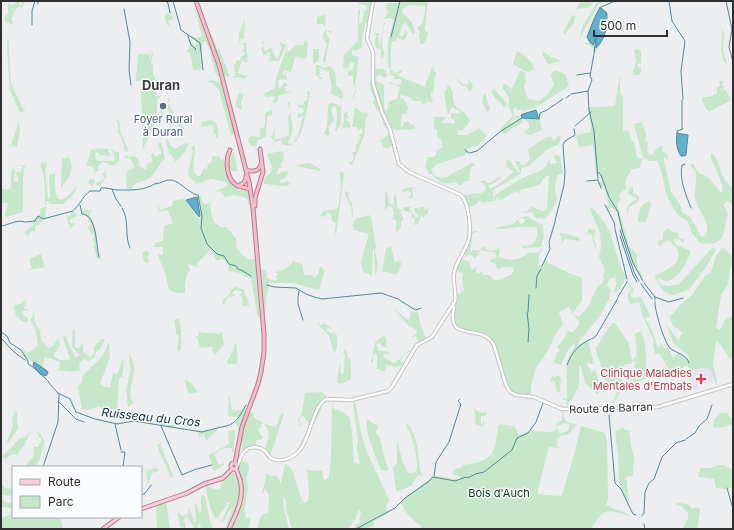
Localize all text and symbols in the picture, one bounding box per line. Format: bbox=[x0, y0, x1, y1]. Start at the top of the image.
scale bar bbox=[594, 12, 667, 38]
text: 500 m bbox=[600, 18, 636, 33]
district label: Duran bbox=[142, 77, 180, 93]
marker: Foyer Rural à Duran bbox=[158, 101, 168, 111]
place label: Foyer Rural à Duran bbox=[134, 112, 192, 139]
place label: Clinique Maladies Mentales d'Embats bbox=[593, 366, 692, 393]
marker: Clinique Maladies Mentales d'Embats bbox=[695, 373, 707, 385]
street label: Route de Barran bbox=[569, 400, 653, 416]
water label: Ruisseau du Cros bbox=[101, 404, 201, 430]
legend bbox=[12, 466, 142, 518]
text: Route bbox=[48, 474, 81, 489]
park label: Bois d'Auch bbox=[468, 486, 530, 500]
text: Parc bbox=[48, 494, 74, 509]

